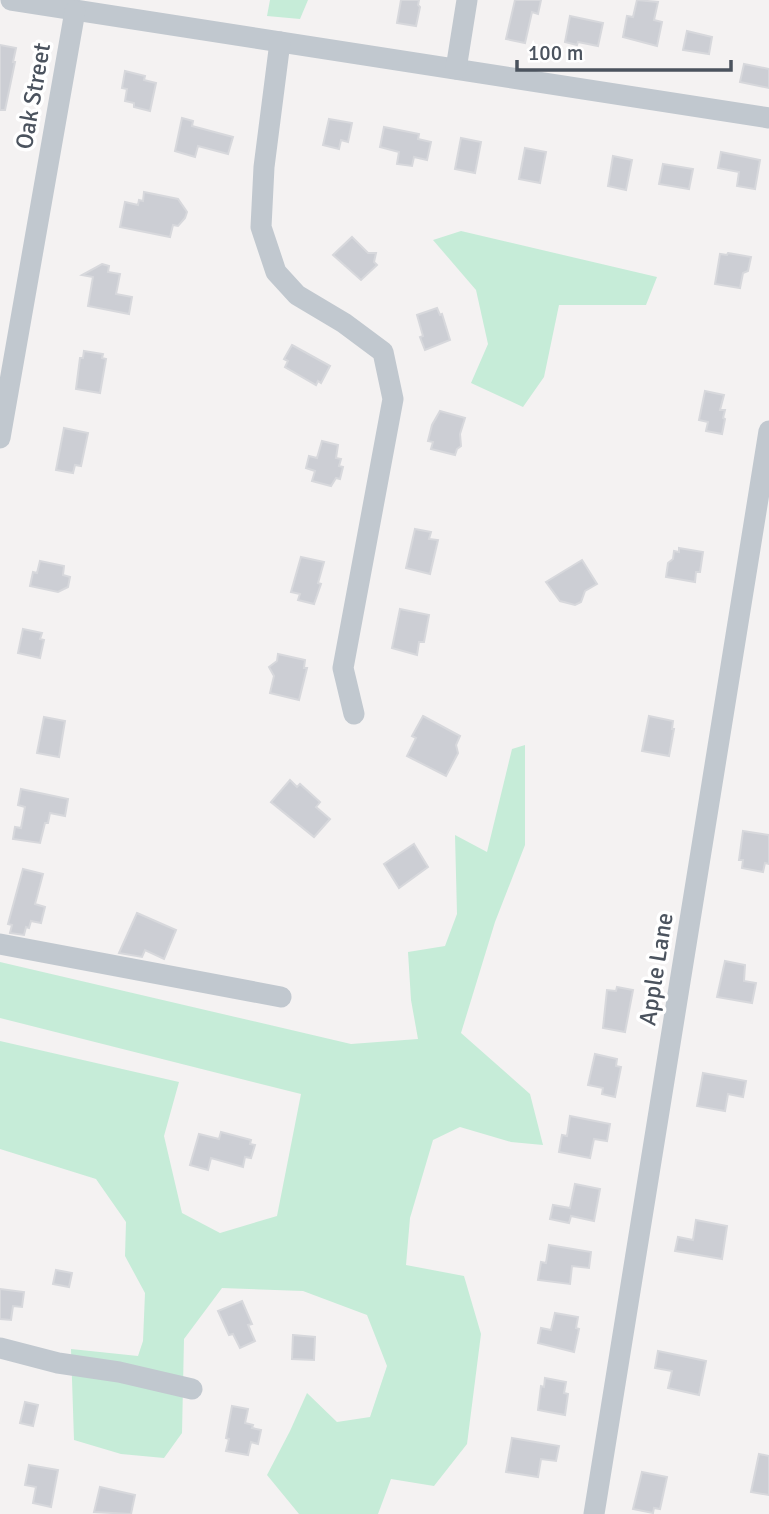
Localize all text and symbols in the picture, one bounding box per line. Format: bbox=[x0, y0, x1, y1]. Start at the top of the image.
scale bar bbox=[517, 28, 730, 72]
street label: Oak Street bbox=[9, 40, 57, 152]
text: 100 m bbox=[528, 40, 583, 66]
street label: Apple Lane bbox=[632, 910, 680, 1028]

